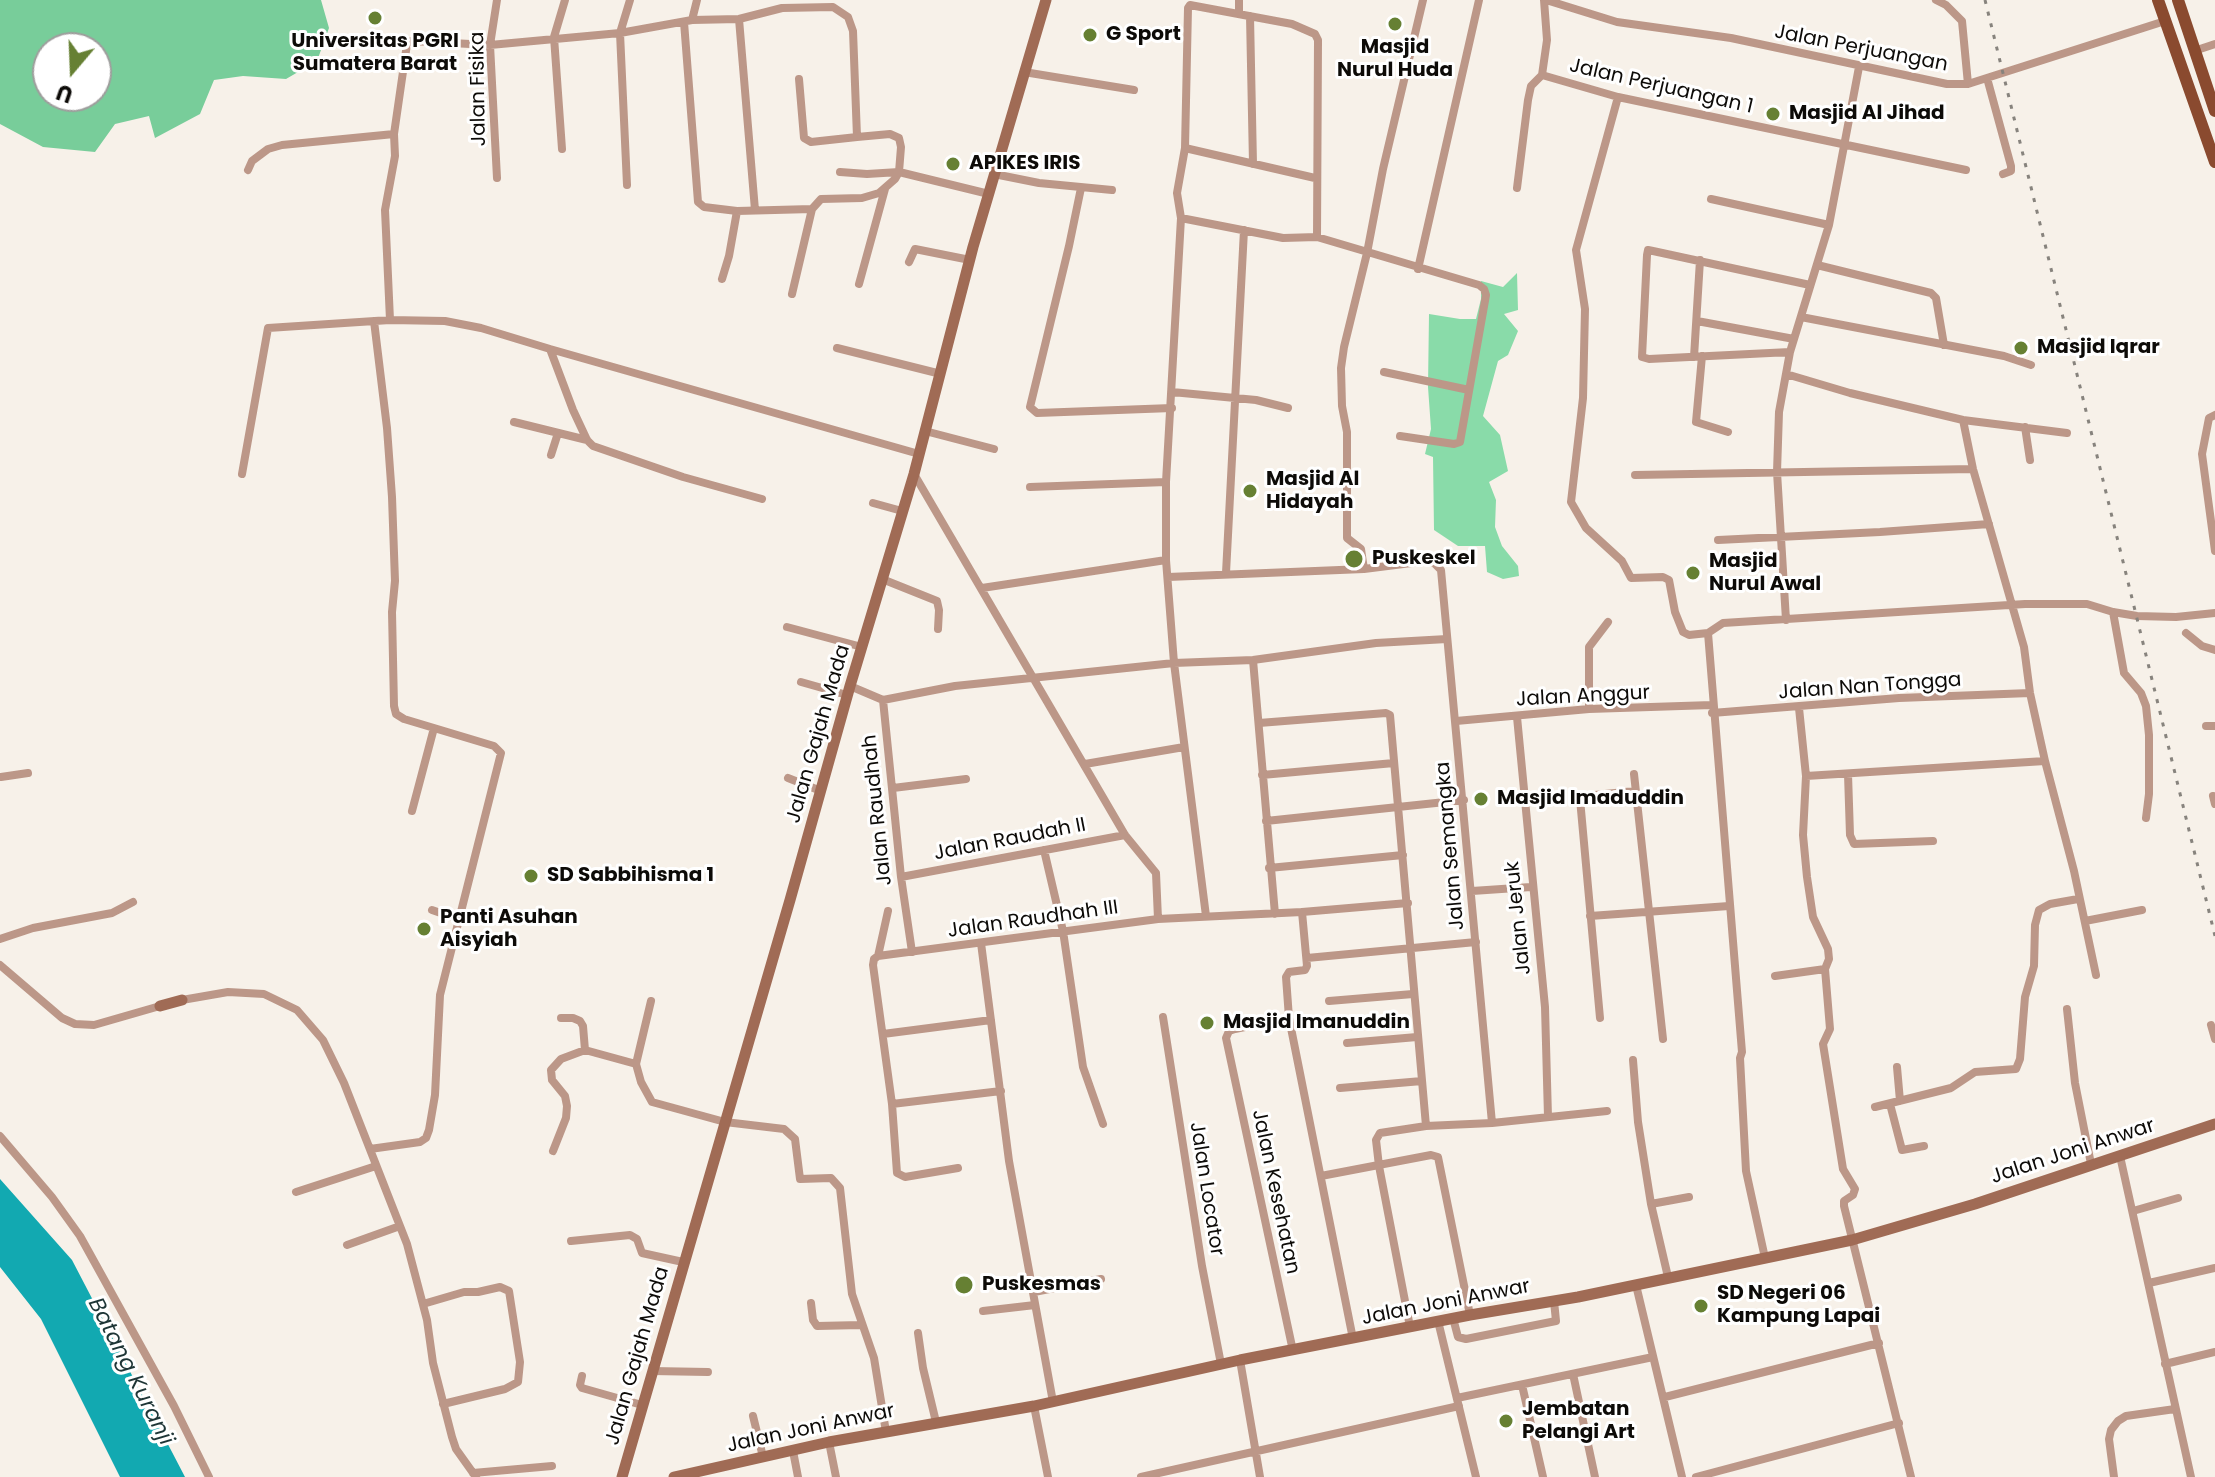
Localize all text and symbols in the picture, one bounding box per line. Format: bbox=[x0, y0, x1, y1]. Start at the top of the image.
marker: Universitas PGRI Sumatera Barat bbox=[366, 9, 384, 27]
marker: Masjid Nurul Huda bbox=[1386, 15, 1404, 33]
street label: Jalan Perjuangan bbox=[1772, 20, 1950, 78]
place label: G Sport bbox=[1106, 23, 1181, 47]
marker: G Sport bbox=[1081, 26, 1099, 44]
place label: Universitas PGRI Sumatera Barat bbox=[291, 30, 459, 77]
street label: Jalan Fisika bbox=[466, 31, 492, 147]
north arrow bbox=[32, 32, 112, 112]
place label: Masjid Nurul Huda bbox=[1337, 36, 1453, 83]
street label: Jalan Perjuangan 1 bbox=[1567, 54, 1755, 120]
text: U bbox=[52, 76, 77, 110]
place label: Masjid Al Jihad bbox=[1789, 102, 1945, 126]
marker: Masjid Al Jihad bbox=[1764, 105, 1782, 123]
place label: APIKES IRIS bbox=[969, 152, 1081, 176]
marker: APIKES IRIS bbox=[944, 155, 962, 173]
place label: Masjid Iqrar bbox=[2037, 336, 2160, 360]
marker: Masjid Iqrar bbox=[2012, 339, 2030, 357]
place label: Masjid Al Hidayah bbox=[1266, 468, 1359, 515]
marker: Masjid Al Hidayah bbox=[1241, 482, 1259, 500]
place label: Puskeskel bbox=[1372, 547, 1476, 571]
marker: Puskeskel bbox=[1343, 548, 1365, 570]
place label: Masjid Nurul Awal bbox=[1709, 550, 1821, 597]
marker: Masjid Nurul Awal bbox=[1684, 564, 1702, 582]
street label: Jalan Gajah Mada bbox=[782, 642, 856, 826]
street label: Jalan Nan Tongga bbox=[1778, 669, 1962, 705]
street label: Jalan Anggur bbox=[1515, 682, 1651, 712]
street label: Jalan Raudhah bbox=[858, 733, 898, 887]
street label: Jalan Semangka bbox=[1432, 761, 1470, 931]
place label: Masjid Imaduddin bbox=[1497, 787, 1684, 811]
marker: Masjid Imaduddin bbox=[1472, 790, 1490, 808]
street label: Jalan Raudah II bbox=[932, 814, 1088, 866]
street label: Jalan Jeruk bbox=[1501, 860, 1537, 976]
place label: SD Sabbihisma 1 bbox=[547, 864, 714, 888]
marker: SD Sabbihisma 1 bbox=[522, 867, 540, 885]
street label: Jalan Raudhah III bbox=[946, 896, 1120, 944]
place label: Panti Asuhan Aisyiah bbox=[440, 906, 578, 953]
marker: Panti Asuhan Aisyiah bbox=[415, 920, 433, 938]
place label: Masjid Imanuddin bbox=[1223, 1011, 1410, 1035]
marker: Masjid Imanuddin bbox=[1198, 1014, 1216, 1032]
street label: Jalan Kesehatan bbox=[1246, 1107, 1304, 1277]
street label: Jalan Joni Anwar bbox=[1988, 1114, 2158, 1190]
street label: Jalan Locator bbox=[1184, 1120, 1228, 1258]
street label: Jalan Gajah Mada bbox=[601, 1264, 675, 1448]
place label: Puskesmas bbox=[982, 1273, 1101, 1297]
marker: Puskesmas bbox=[953, 1274, 975, 1296]
street label: Jalan Joni Anwar bbox=[1360, 1275, 1532, 1331]
place label: SD Negeri 06 Kampung Lapai bbox=[1717, 1282, 1880, 1329]
water label: Batang Kuranji bbox=[81, 1294, 179, 1450]
marker: SD Negeri 06 Kampung Lapai bbox=[1692, 1297, 1710, 1315]
place label: Jembatan Pelangi Art bbox=[1522, 1398, 1635, 1445]
street label: Jalan Joni Anwar bbox=[725, 1400, 897, 1458]
marker: Jembatan Pelangi Art bbox=[1497, 1412, 1515, 1430]

